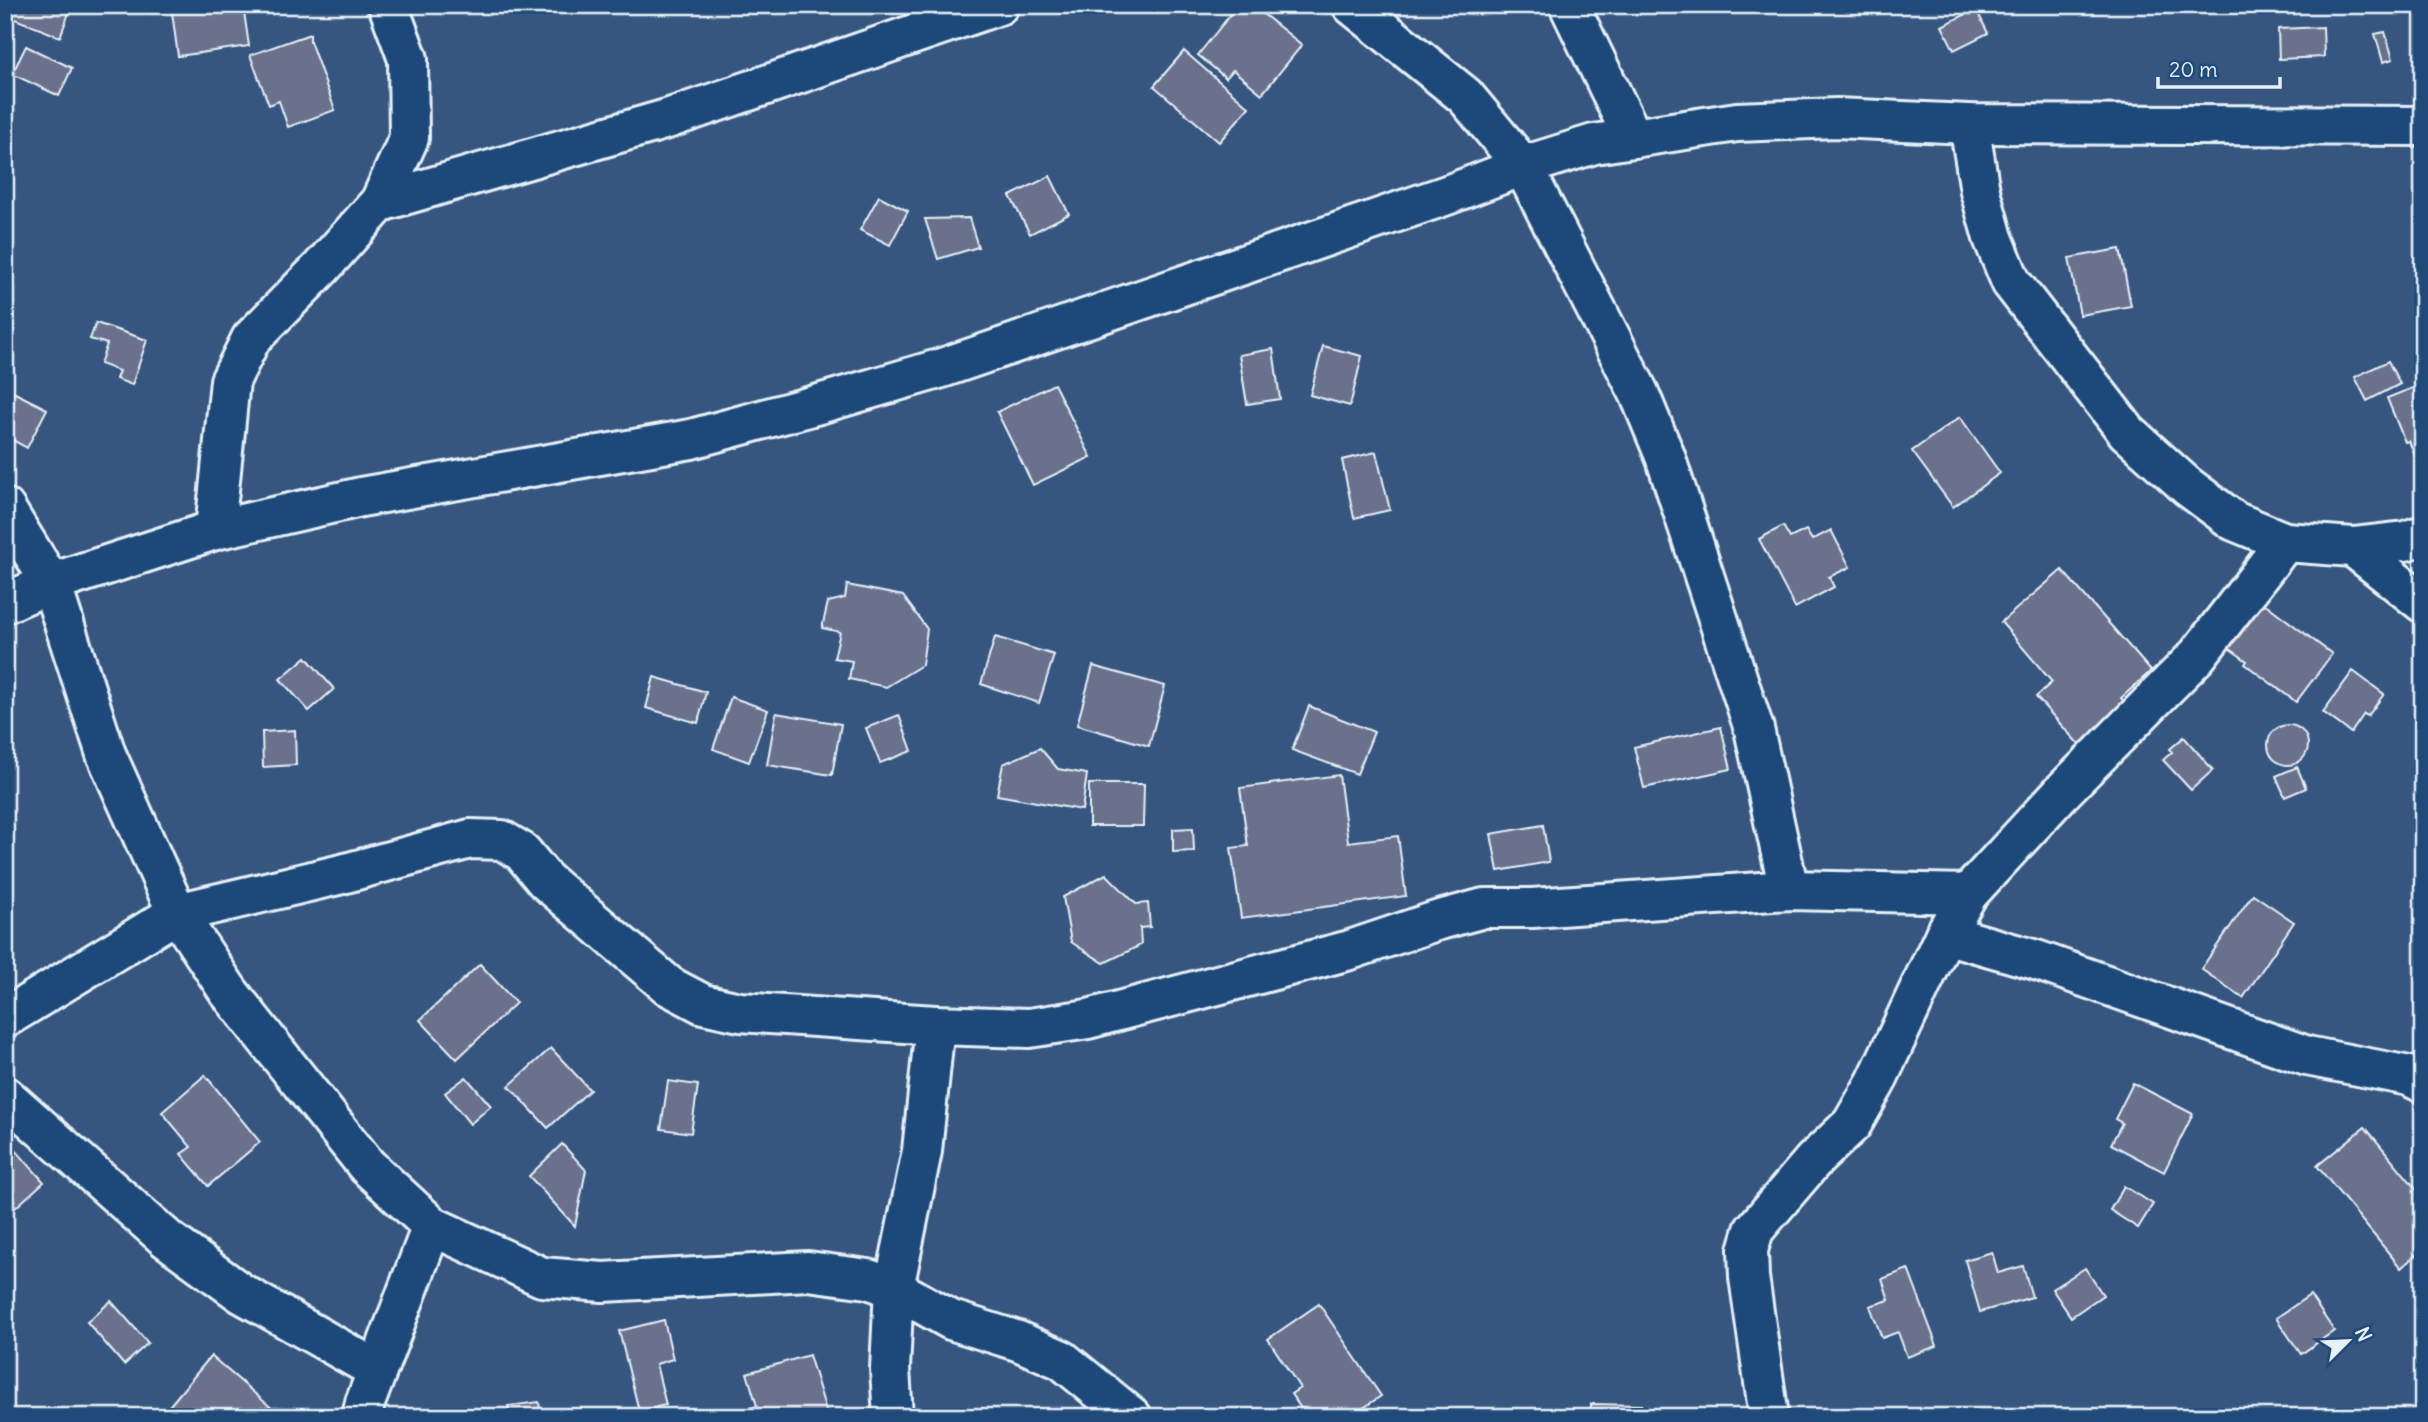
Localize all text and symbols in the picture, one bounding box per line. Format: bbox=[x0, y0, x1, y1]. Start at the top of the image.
scale bar bbox=[2158, 46, 2281, 90]
text: 20 m bbox=[2169, 56, 2218, 83]
north arrow bbox=[2312, 1306, 2382, 1376]
text: N bbox=[2350, 1323, 2377, 1345]

